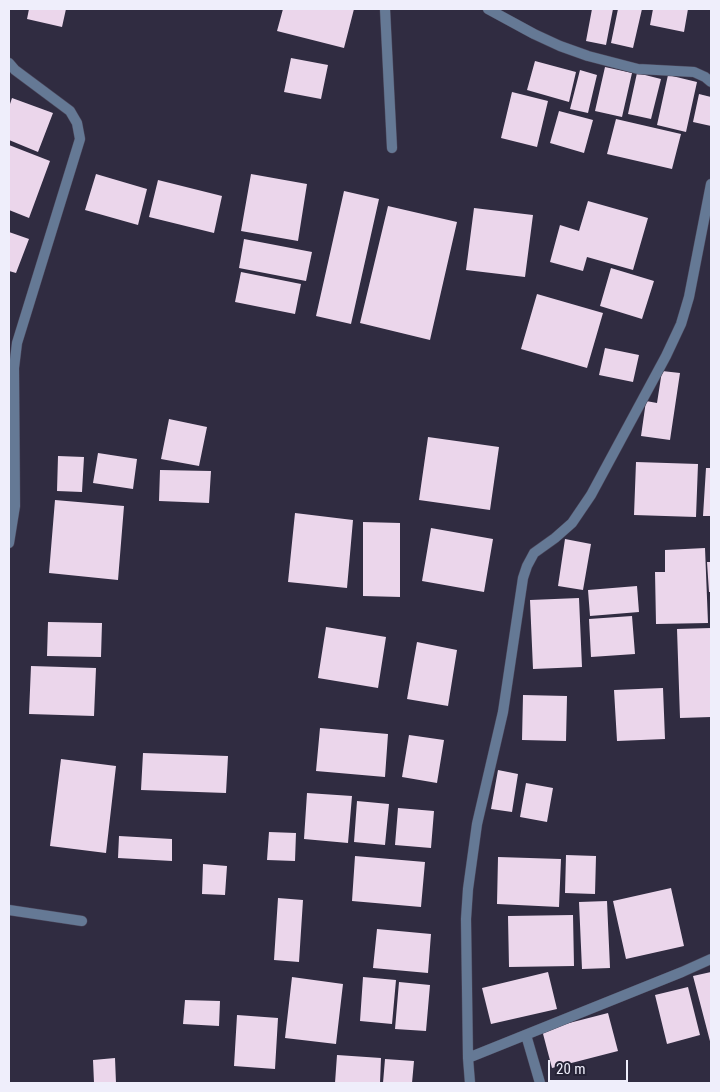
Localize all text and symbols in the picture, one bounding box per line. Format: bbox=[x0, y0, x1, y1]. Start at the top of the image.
scale bar bbox=[550, 1050, 630, 1082]
text: 20 m bbox=[556, 1060, 586, 1078]

